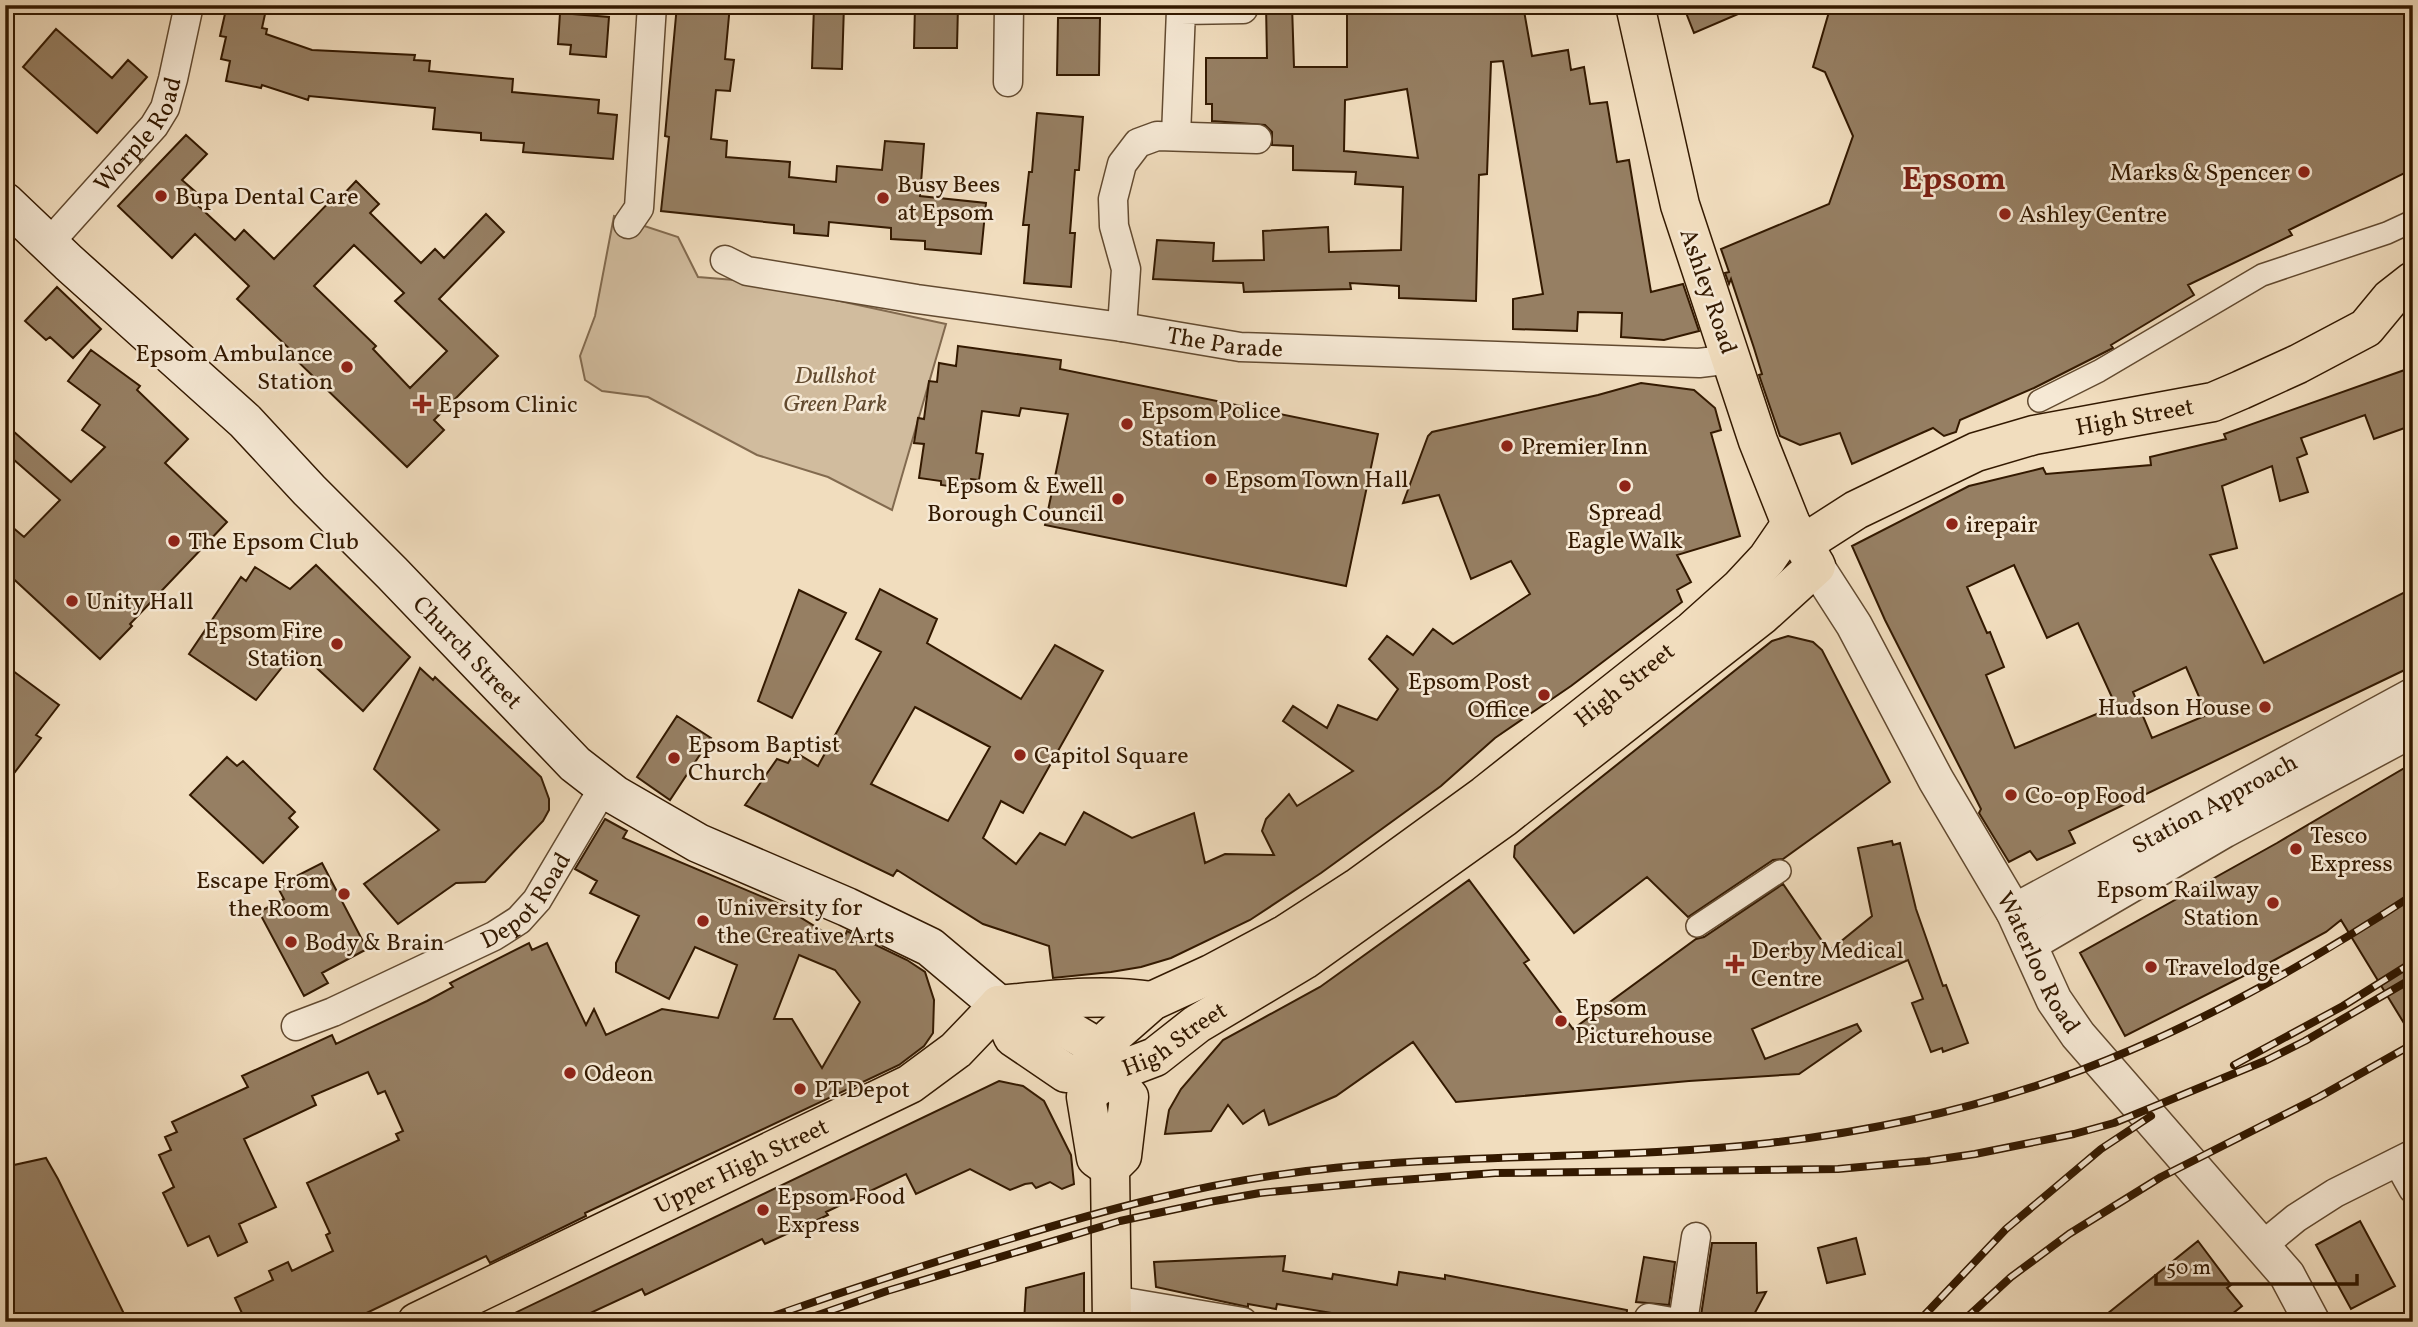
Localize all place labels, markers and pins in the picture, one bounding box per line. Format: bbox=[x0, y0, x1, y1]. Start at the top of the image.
place label: Marks & Spencer bbox=[2110, 157, 2290, 191]
marker: Marks & Spencer bbox=[2296, 164, 2312, 180]
place label: Busy Bees at Epsom bbox=[897, 169, 1000, 231]
place label: Bupa Dental Care bbox=[175, 181, 359, 215]
marker: Bupa Dental Care bbox=[153, 188, 169, 204]
marker: Busy Bees at Epsom bbox=[875, 190, 891, 206]
place label: Ashley Centre bbox=[2019, 199, 2167, 233]
marker: Ashley Centre bbox=[1997, 206, 2013, 222]
place label: Epsom Ambulance Station bbox=[135, 338, 333, 400]
marker: Epsom Ambulance Station bbox=[339, 359, 355, 375]
place label: Epsom Clinic bbox=[438, 389, 578, 423]
marker: Epsom Clinic bbox=[412, 394, 432, 414]
place label: Epsom Police Station bbox=[1141, 395, 1281, 457]
marker: Epsom Police Station bbox=[1119, 416, 1135, 432]
place label: Premier Inn bbox=[1521, 431, 1648, 465]
marker: Premier Inn bbox=[1499, 438, 1515, 454]
place label: Epsom Town Hall bbox=[1225, 464, 1409, 498]
place label: Epsom & Ewell Borough Council bbox=[927, 470, 1104, 532]
marker: Epsom Town Hall bbox=[1203, 471, 1219, 487]
marker: Spread Eagle Walk bbox=[1617, 478, 1633, 494]
marker: Epsom & Ewell Borough Council bbox=[1110, 491, 1126, 507]
place label: Spread Eagle Walk bbox=[1567, 497, 1683, 559]
place label: irepair bbox=[1966, 509, 2038, 543]
marker: irepair bbox=[1944, 516, 1960, 532]
place label: The Epsom Club bbox=[188, 526, 359, 560]
marker: The Epsom Club bbox=[166, 533, 182, 549]
place label: Unity Hall bbox=[86, 586, 194, 620]
marker: Unity Hall bbox=[64, 593, 80, 609]
place label: Epsom Fire Station bbox=[204, 615, 323, 677]
marker: Epsom Fire Station bbox=[329, 636, 345, 652]
place label: Epsom Post Office bbox=[1408, 666, 1530, 728]
marker: Epsom Post Office bbox=[1536, 687, 1552, 703]
place label: Hudson House bbox=[2098, 692, 2251, 726]
marker: Hudson House bbox=[2257, 699, 2273, 715]
place label: Epsom Baptist Church bbox=[688, 729, 840, 791]
place label: Capitol Square bbox=[1034, 740, 1189, 774]
marker: Capitol Square bbox=[1012, 747, 1028, 763]
marker: Epsom Baptist Church bbox=[666, 750, 682, 766]
place label: Co-op Food bbox=[2025, 780, 2146, 814]
marker: Co-op Food bbox=[2003, 787, 2019, 803]
place label: Tesco Express bbox=[2310, 820, 2393, 882]
marker: Tesco Express bbox=[2288, 841, 2304, 857]
place label: Escape From the Room bbox=[196, 865, 330, 927]
place label: Epsom Railway Station bbox=[2096, 874, 2259, 936]
marker: Escape From the Room bbox=[336, 886, 352, 902]
place label: University for the Creative Arts bbox=[717, 892, 895, 954]
marker: Epsom Railway Station bbox=[2265, 895, 2281, 911]
marker: University for the Creative Arts bbox=[695, 913, 711, 929]
place label: Body & Brain bbox=[305, 927, 444, 961]
marker: Body & Brain bbox=[283, 934, 299, 950]
place label: Derby Medical Centre bbox=[1751, 935, 1904, 997]
place label: Travelodge bbox=[2165, 952, 2280, 986]
marker: Derby Medical Centre bbox=[1725, 954, 1745, 974]
marker: Travelodge bbox=[2143, 959, 2159, 975]
place label: Epsom Picturehouse bbox=[1575, 992, 1713, 1054]
marker: Epsom Picturehouse bbox=[1553, 1013, 1569, 1029]
place label: Odeon bbox=[584, 1058, 654, 1092]
marker: Odeon bbox=[562, 1065, 578, 1081]
place label: PT Depot bbox=[814, 1074, 910, 1108]
marker: PT Depot bbox=[792, 1081, 808, 1097]
place label: Epsom Food Express bbox=[777, 1181, 906, 1243]
marker: Epsom Food Express bbox=[755, 1202, 771, 1218]

